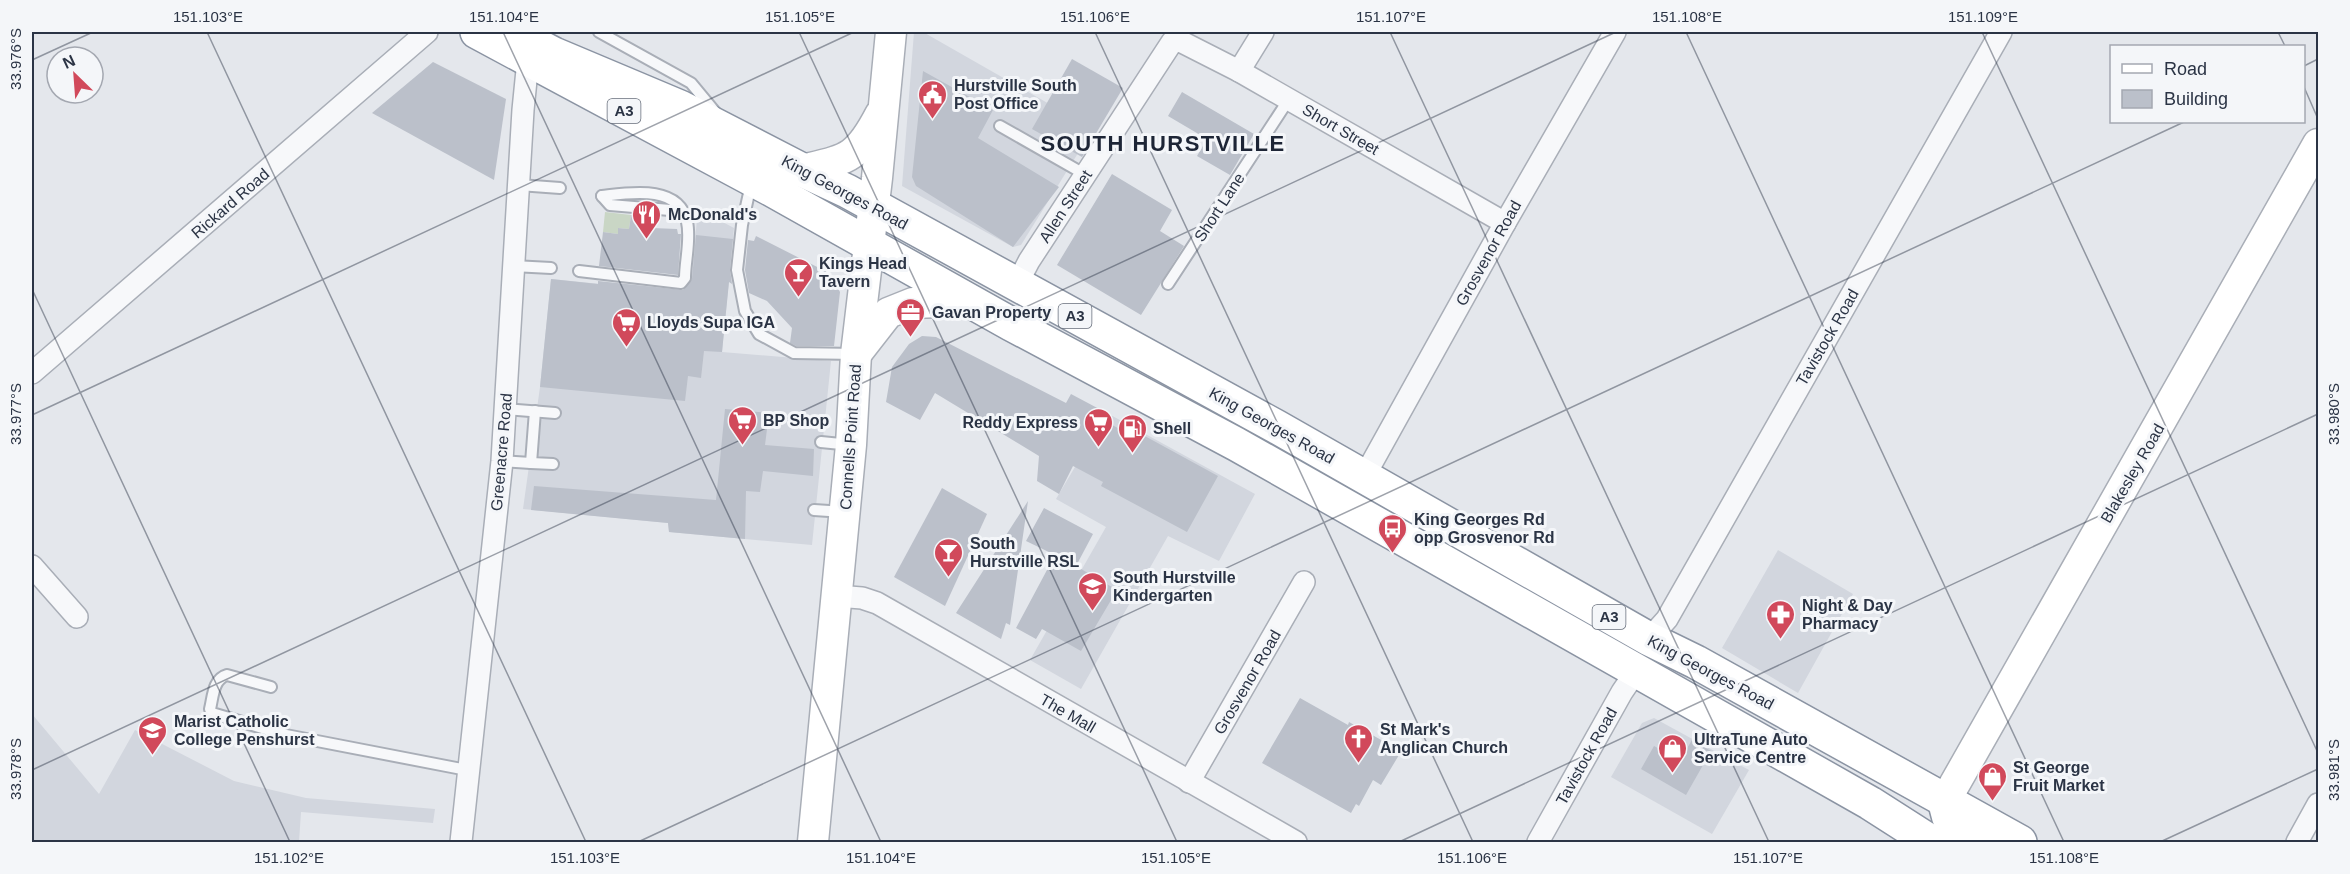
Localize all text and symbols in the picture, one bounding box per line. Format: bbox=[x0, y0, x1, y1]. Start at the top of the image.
text: 151.103°E bbox=[173, 8, 243, 25]
text: 151.104°E bbox=[469, 8, 539, 25]
text: 151.105°E bbox=[765, 8, 835, 25]
text: 151.106°E bbox=[1060, 8, 1130, 25]
text: 151.107°E bbox=[1356, 8, 1426, 25]
text: 151.108°E bbox=[1652, 8, 1722, 25]
text: 151.109°E bbox=[1948, 8, 2018, 25]
text: 33.976°S bbox=[7, 28, 24, 90]
north arrow bbox=[45, 45, 105, 105]
legend bbox=[2110, 45, 2305, 123]
text: N bbox=[60, 52, 78, 72]
text: Road bbox=[2164, 59, 2207, 79]
place label: Hurstville South Post Office bbox=[954, 77, 1077, 112]
public building icon: Hurstville South Post Office bbox=[917, 78, 949, 120]
text: Building bbox=[2164, 89, 2228, 109]
road number: A3 bbox=[608, 99, 640, 123]
street label: Short Street bbox=[1300, 101, 1382, 158]
district label: SOUTH HURSTVILLE bbox=[1040, 131, 1286, 156]
street label: King Georges Road bbox=[779, 152, 911, 233]
street label: Rickard Road bbox=[188, 165, 272, 242]
street label: Allen Street bbox=[1036, 166, 1095, 246]
street label: Short Lane bbox=[1191, 170, 1248, 245]
restaurant icon: McDonald's bbox=[631, 198, 663, 240]
street label: Grosvenor Road bbox=[1453, 198, 1524, 309]
place label: McDonald's bbox=[668, 206, 757, 223]
place label: Kings Head Tavern bbox=[819, 255, 907, 290]
bar icon: Kings Head Tavern bbox=[782, 256, 814, 298]
street label: Tavistock Road bbox=[1793, 286, 1862, 388]
office icon: Gavan Property bbox=[895, 296, 927, 338]
place label: Gavan Property bbox=[932, 304, 1051, 321]
road number: A3 bbox=[1058, 304, 1092, 328]
supermarket icon: Lloyds Supa IGA bbox=[610, 306, 642, 348]
place label: Lloyds Supa IGA bbox=[647, 314, 775, 331]
street label: Connells Point Road bbox=[837, 364, 864, 510]
text: 33.977°S bbox=[7, 383, 24, 445]
text: 33.980°S bbox=[2325, 383, 2342, 445]
street label: King Georges Road bbox=[1206, 384, 1337, 467]
street label: Greenacre Road bbox=[488, 392, 515, 512]
supermarket icon: BP Shop bbox=[726, 404, 758, 446]
supermarket icon: Reddy Express bbox=[1083, 406, 1115, 448]
place label: BP Shop bbox=[763, 412, 830, 429]
fuel station icon: Shell bbox=[1116, 412, 1148, 454]
place label: Reddy Express bbox=[962, 414, 1078, 431]
place label: Shell bbox=[1153, 420, 1191, 437]
street label: Blakesley Road bbox=[2097, 421, 2168, 526]
place label: King Georges Rd opp Grosvenor Rd bbox=[1414, 511, 1554, 546]
bus stop icon: King Georges Rd opp Grosvenor Rd bbox=[1377, 512, 1409, 554]
place label: South Hurstville RSL bbox=[970, 535, 1080, 570]
bar icon: South Hurstville RSL bbox=[933, 536, 965, 578]
place label: South Hurstville Kindergarten bbox=[1113, 569, 1236, 604]
school or university icon: South Hurstville Kindergarten bbox=[1076, 570, 1108, 612]
place label: Night & Day Pharmacy bbox=[1802, 597, 1893, 632]
pharmacy icon: Night & Day Pharmacy bbox=[1765, 598, 1797, 640]
road number: A3 bbox=[1592, 605, 1626, 629]
street label: Grosvenor Road bbox=[1211, 627, 1284, 737]
street label: King Georges Road bbox=[1645, 632, 1777, 713]
street label: The Mall bbox=[1037, 691, 1099, 736]
street label: Tavistock Road bbox=[1553, 705, 1620, 808]
place label: Marist Catholic College Penshurst bbox=[174, 713, 315, 748]
school or university icon: Marist Catholic College Penshurst bbox=[137, 714, 169, 756]
place label: St Mark's Anglican Church bbox=[1380, 721, 1508, 756]
church icon: St Mark's Anglican Church bbox=[1343, 722, 1375, 764]
place label: UltraTune Auto Service Centre bbox=[1694, 731, 1808, 766]
shop icon: UltraTune Auto Service Centre bbox=[1657, 732, 1689, 774]
text: 33.978°S bbox=[7, 738, 24, 800]
text: 33.981°S bbox=[2325, 739, 2342, 801]
place label: St George Fruit Market bbox=[2013, 759, 2105, 794]
shop icon: St George Fruit Market bbox=[1976, 760, 2008, 802]
text: 151.102°E bbox=[254, 849, 324, 866]
text: 151.103°E bbox=[550, 849, 620, 866]
text: 151.104°E bbox=[846, 849, 916, 866]
text: 151.105°E bbox=[1141, 849, 1211, 866]
text: 151.106°E bbox=[1437, 849, 1507, 866]
text: 151.107°E bbox=[1733, 849, 1803, 866]
text: 151.108°E bbox=[2029, 849, 2099, 866]

